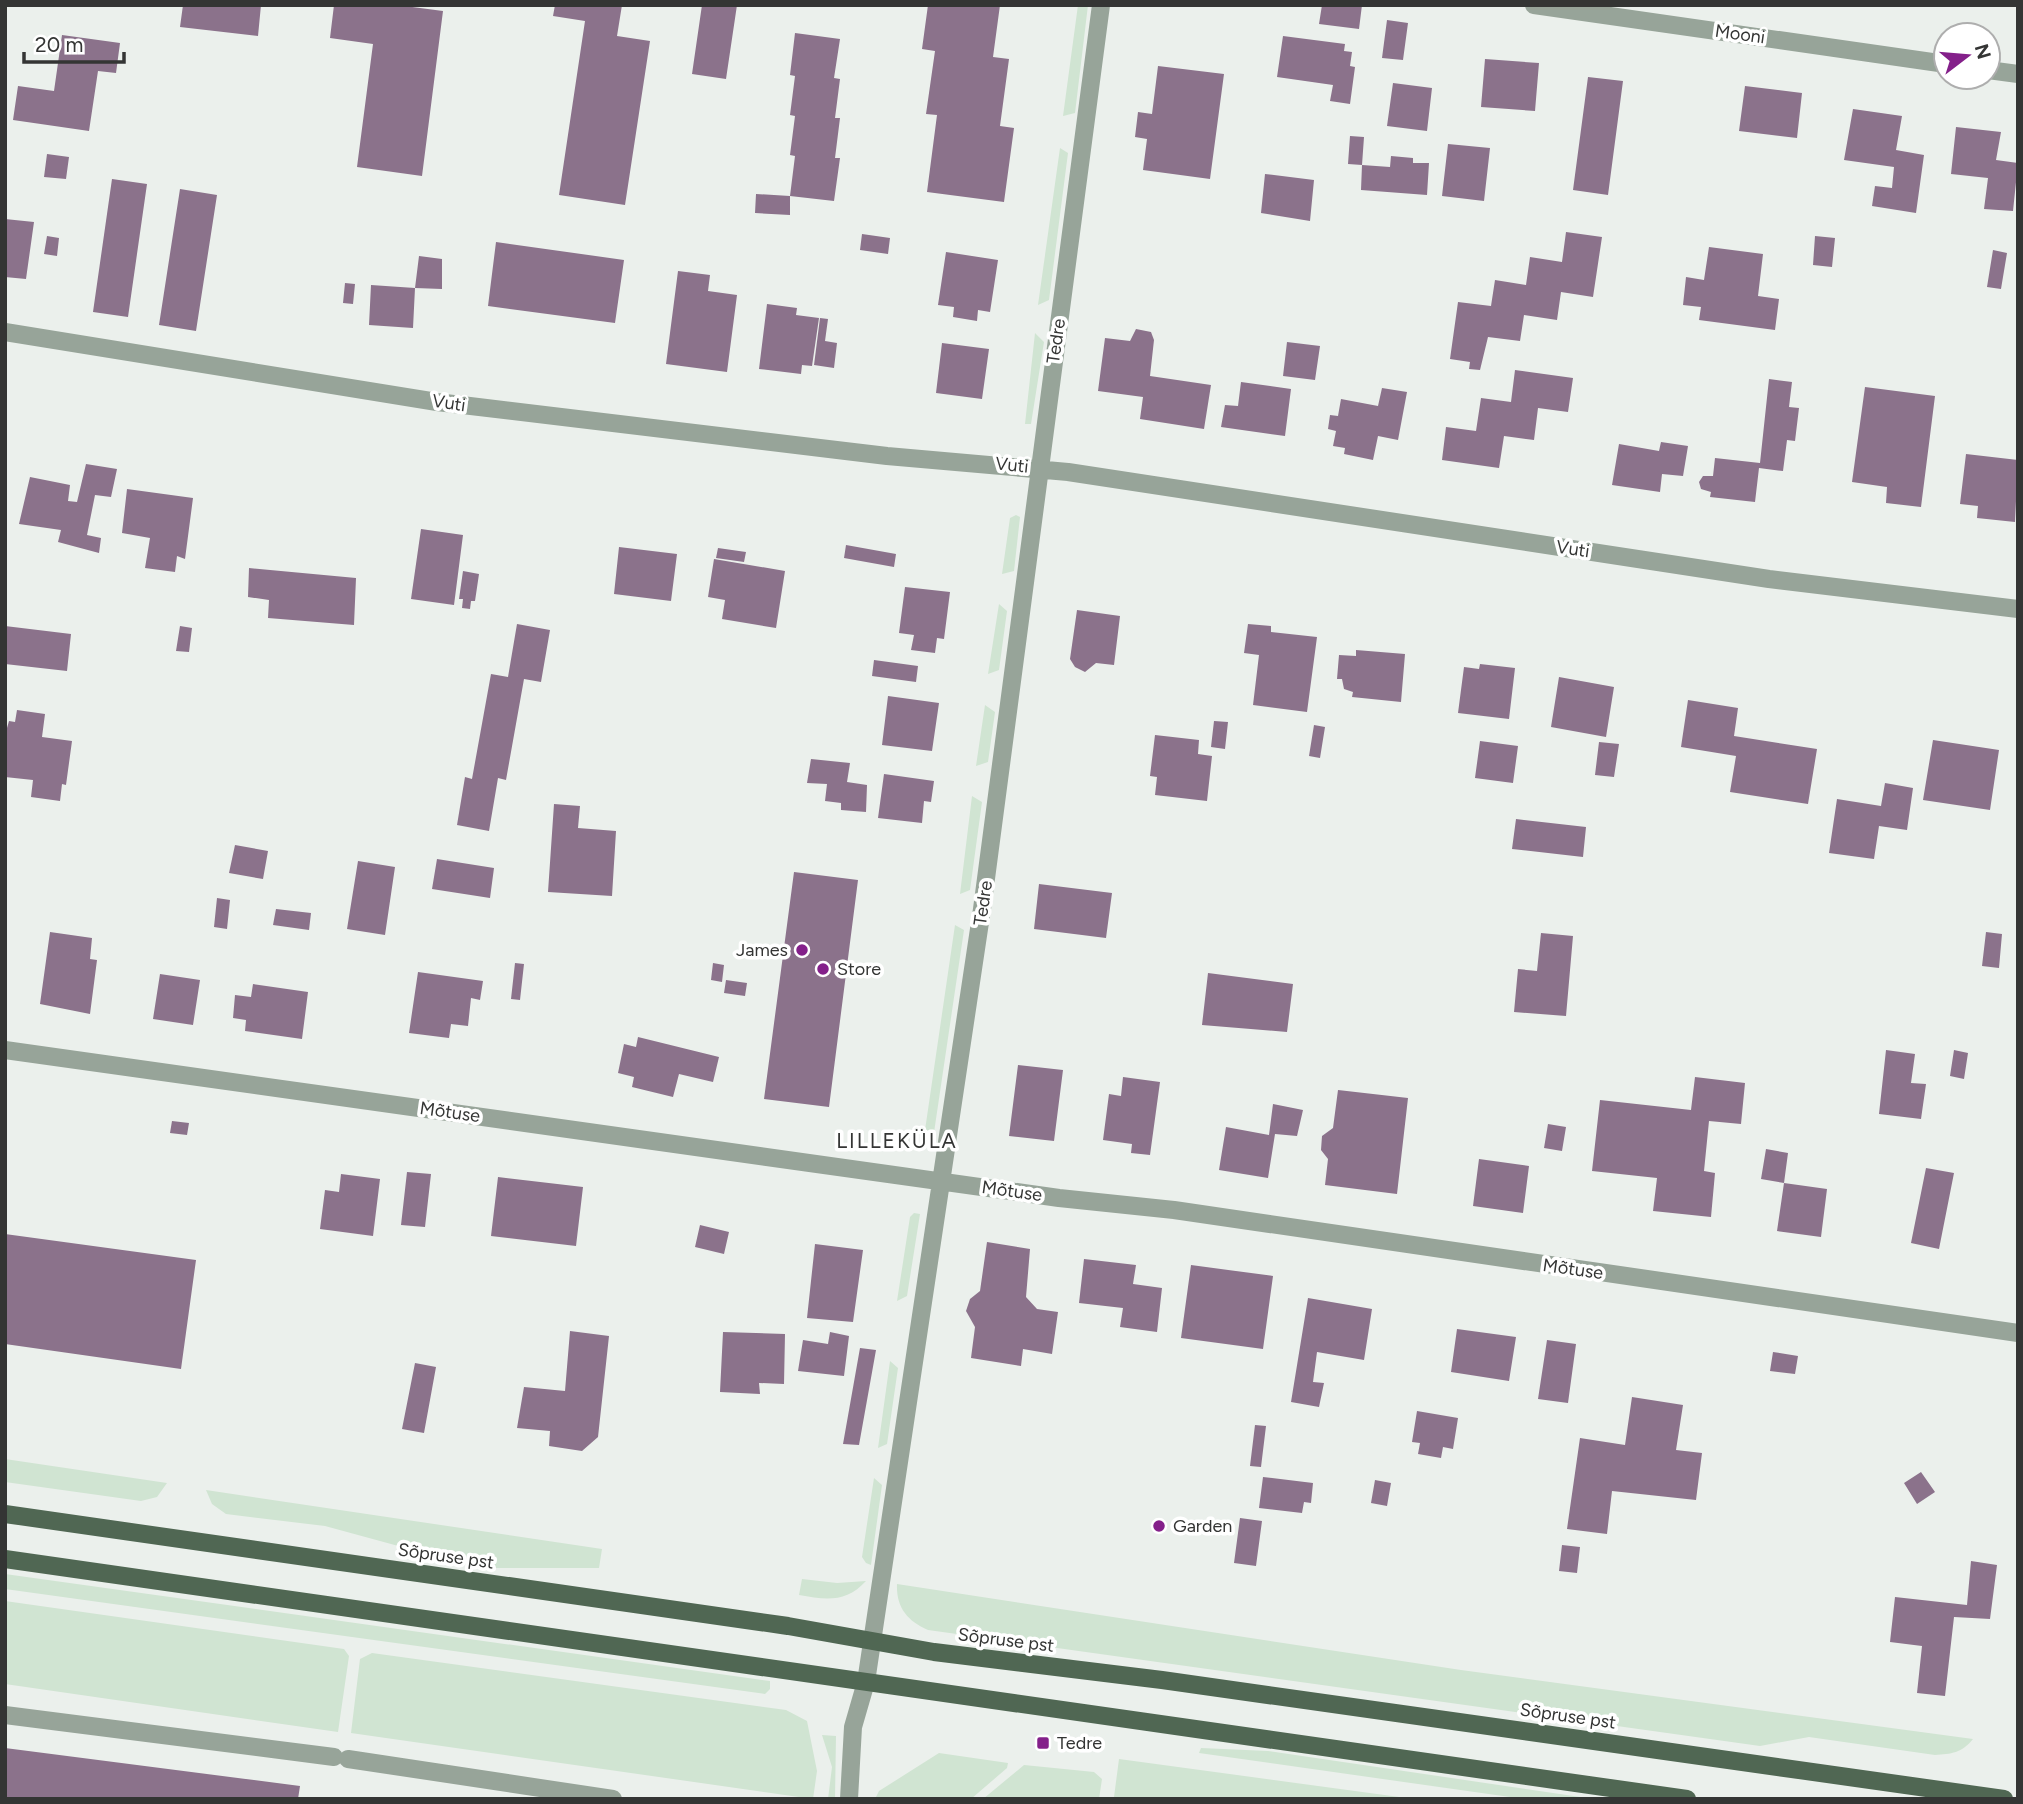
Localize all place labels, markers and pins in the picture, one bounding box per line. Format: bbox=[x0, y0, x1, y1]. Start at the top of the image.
place label: James bbox=[736, 939, 788, 961]
marker: James bbox=[794, 942, 810, 958]
place label: Store bbox=[837, 958, 881, 980]
marker: Store bbox=[815, 961, 831, 977]
place label: Garden bbox=[1173, 1515, 1232, 1537]
marker: Garden bbox=[1151, 1518, 1167, 1534]
place label: Tedre bbox=[1057, 1732, 1102, 1754]
marker: Tedre bbox=[1035, 1735, 1051, 1751]

